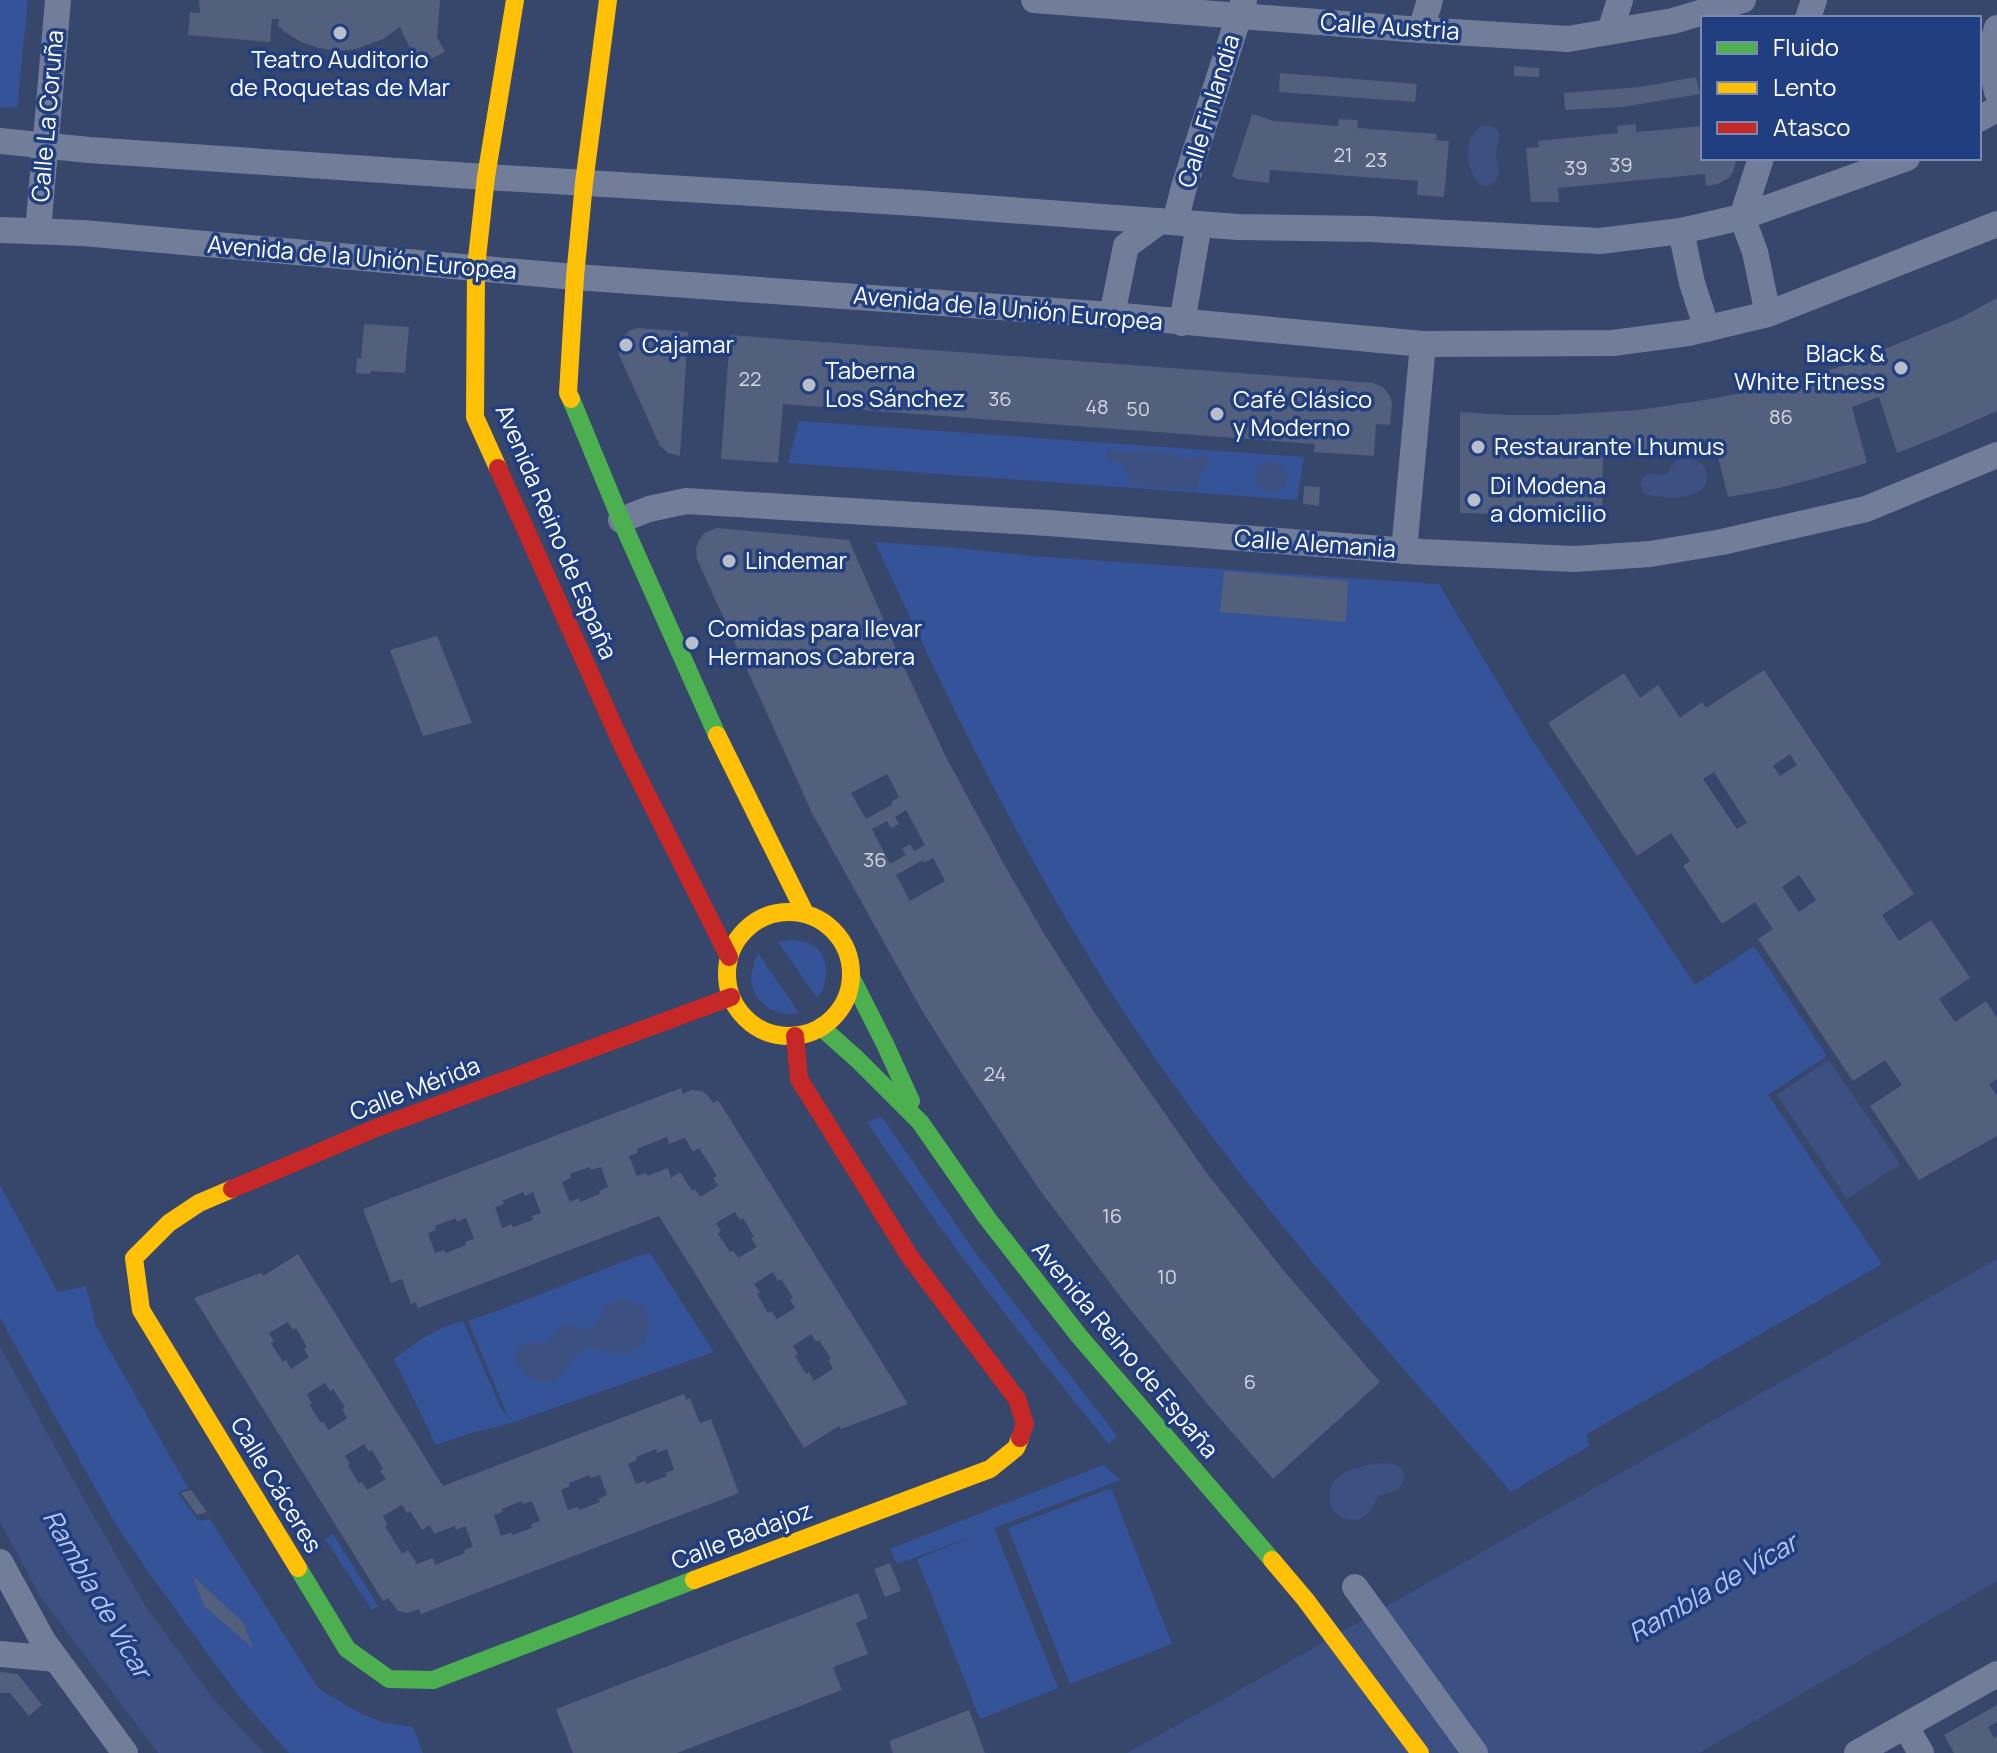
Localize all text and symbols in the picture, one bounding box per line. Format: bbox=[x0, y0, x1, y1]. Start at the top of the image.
street label: Calle Austria bbox=[1319, 4, 1461, 47]
legend bbox=[1701, 16, 1981, 160]
marker: Teatro Auditorio de Roquetas de Mar bbox=[331, 24, 349, 42]
street label: Calle La Coruña bbox=[23, 28, 70, 203]
street label: Calle Finlandia bbox=[1169, 30, 1247, 191]
text: Fluido bbox=[1773, 30, 1839, 63]
place label: Teatro Auditorio de Roquetas de Mar bbox=[230, 42, 451, 103]
text: Lento bbox=[1773, 70, 1837, 103]
text: Atasco bbox=[1773, 110, 1850, 143]
house number: 21 bbox=[1333, 141, 1353, 168]
house number: 23 bbox=[1365, 146, 1387, 173]
house number: 39 bbox=[1609, 151, 1633, 178]
house number: 39 bbox=[1564, 154, 1588, 181]
street label: Avenida de la Unión Europea bbox=[206, 227, 518, 286]
street label: Avenida de la Unión Europea bbox=[852, 278, 1164, 337]
place label: Cajamar bbox=[642, 327, 735, 360]
marker: Cajamar bbox=[617, 336, 635, 354]
place label: Black & White Fitness bbox=[1734, 336, 1885, 397]
place label: Taberna Los Sánchez bbox=[825, 353, 965, 414]
marker: Black & White Fitness bbox=[1892, 359, 1910, 377]
house number: 22 bbox=[739, 365, 761, 392]
marker: Taberna Los Sánchez bbox=[800, 376, 818, 394]
place label: Café Clásico y Moderno bbox=[1233, 382, 1372, 443]
house number: 36 bbox=[988, 385, 1012, 412]
house number: 48 bbox=[1085, 393, 1109, 420]
house number: 50 bbox=[1126, 395, 1150, 422]
street label: Avenida Reino de España bbox=[489, 399, 626, 664]
house number: 86 bbox=[1769, 403, 1793, 430]
marker: Café Clásico y Moderno bbox=[1208, 405, 1226, 423]
place label: Restaurante Lhumus bbox=[1494, 429, 1725, 462]
marker: Restaurante Lhumus bbox=[1469, 438, 1487, 456]
place label: Di Modena a domicilio bbox=[1490, 468, 1606, 529]
marker: Di Modena a domicilio bbox=[1465, 491, 1483, 509]
street label: Calle Alemania bbox=[1233, 520, 1397, 565]
place label: Lindemar bbox=[745, 543, 848, 576]
marker: Lindemar bbox=[720, 552, 738, 570]
place label: Comidas para llevar Hermanos Cabrera bbox=[708, 611, 923, 672]
marker: Comidas para llevar Hermanos Cabrera bbox=[683, 634, 701, 652]
house number: 36 bbox=[863, 846, 887, 873]
street label: Calle Mérida bbox=[345, 1048, 484, 1127]
house number: 24 bbox=[984, 1060, 1006, 1087]
house number: 16 bbox=[1102, 1202, 1122, 1229]
street label: Avenida Reino de España bbox=[1025, 1233, 1227, 1465]
house number: 10 bbox=[1157, 1263, 1177, 1290]
house number: 6 bbox=[1244, 1368, 1256, 1395]
street label: Calle Cáceres bbox=[224, 1410, 331, 1558]
street label: Calle Badajoz bbox=[666, 1493, 817, 1577]
water label: Rambla de Vícar bbox=[35, 1503, 163, 1688]
water label: Rambla de Vícar bbox=[1622, 1522, 1807, 1650]

